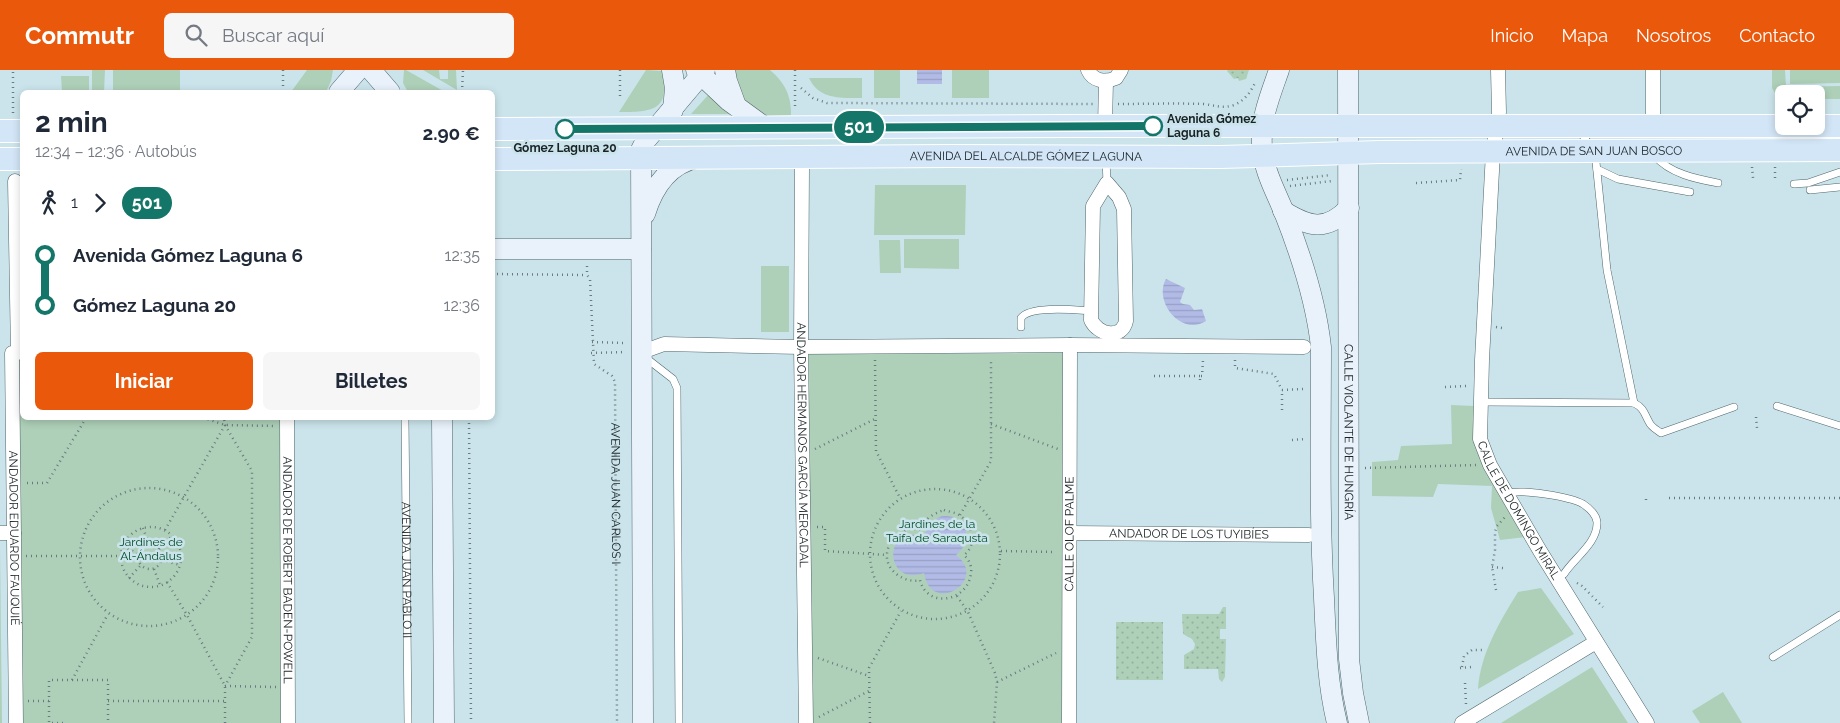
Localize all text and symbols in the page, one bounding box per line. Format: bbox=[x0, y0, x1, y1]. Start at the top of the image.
search box bbox=[164, 13, 514, 58]
text: Commutr bbox=[25, 21, 134, 50]
icon: search bbox=[182, 21, 210, 49]
text: Buscar aquí bbox=[222, 24, 324, 46]
text: Inicio bbox=[1490, 25, 1534, 46]
text: Mapa bbox=[1562, 25, 1608, 46]
text: Nosotros bbox=[1636, 25, 1711, 46]
text: Contacto bbox=[1739, 25, 1815, 46]
map controls bbox=[1775, 85, 1825, 135]
button: locate bbox=[1775, 85, 1825, 135]
text: 2 min bbox=[35, 106, 108, 139]
line badge: 501 bbox=[830, 111, 888, 143]
place label: Avenida Gómez Laguna 6 bbox=[1167, 112, 1256, 140]
text: 501 bbox=[844, 116, 874, 137]
marker: Avenida Gómez Laguna 6 bbox=[1143, 116, 1163, 136]
marker: Gómez Laguna 20 bbox=[555, 119, 575, 139]
text: 2.90 € bbox=[422, 122, 480, 144]
place label: Gómez Laguna 20 bbox=[513, 141, 617, 155]
text: 12:34 – 12:36 · Autobús bbox=[35, 142, 197, 161]
street label: AVENIDA DE SAN JUAN BOSCO bbox=[1505, 144, 1682, 158]
street label: AVENIDA DEL ALCALDE GÓMEZ LAGUNA bbox=[910, 149, 1142, 164]
icon: walk bbox=[35, 189, 63, 217]
icon: forward bbox=[86, 189, 114, 217]
text: 501 bbox=[132, 192, 162, 213]
text: 1 bbox=[71, 193, 78, 212]
text: Avenida Gómez Laguna 6 bbox=[73, 244, 303, 266]
text: 12:35 bbox=[445, 246, 480, 265]
text: Gómez Laguna 20 bbox=[73, 294, 236, 316]
text: 12:36 bbox=[444, 296, 480, 315]
street label: ANDADOR HERMANOS GARCÍA MERCADAL bbox=[794, 322, 811, 568]
street label: CALLE VIOLANTE DE HUNGRÍA bbox=[1341, 344, 1356, 520]
button: Iniciar bbox=[35, 352, 253, 410]
button: Billetes bbox=[263, 352, 480, 410]
street label: AVENIDA JUAN CARLOS I bbox=[608, 423, 623, 565]
street label: CALLE DE DOMINGO MIRAL bbox=[1474, 439, 1563, 582]
street label: ANDADOR EDUARDO FAUQUIÉ bbox=[6, 450, 22, 626]
street label: ANDADOR DE ROBERT BADEN-POWELL bbox=[280, 456, 295, 684]
street label: CALLE OLOF PALME bbox=[1062, 476, 1077, 592]
street label: AVENIDA JUAN PABLO II bbox=[399, 502, 414, 638]
park label: Jardines de la Taifa de Saraqusta bbox=[886, 517, 988, 545]
street label: ANDADOR DE LOS TUYIBÍES bbox=[1109, 526, 1269, 542]
park label: Jardines de Al-Ándalus bbox=[119, 535, 183, 563]

